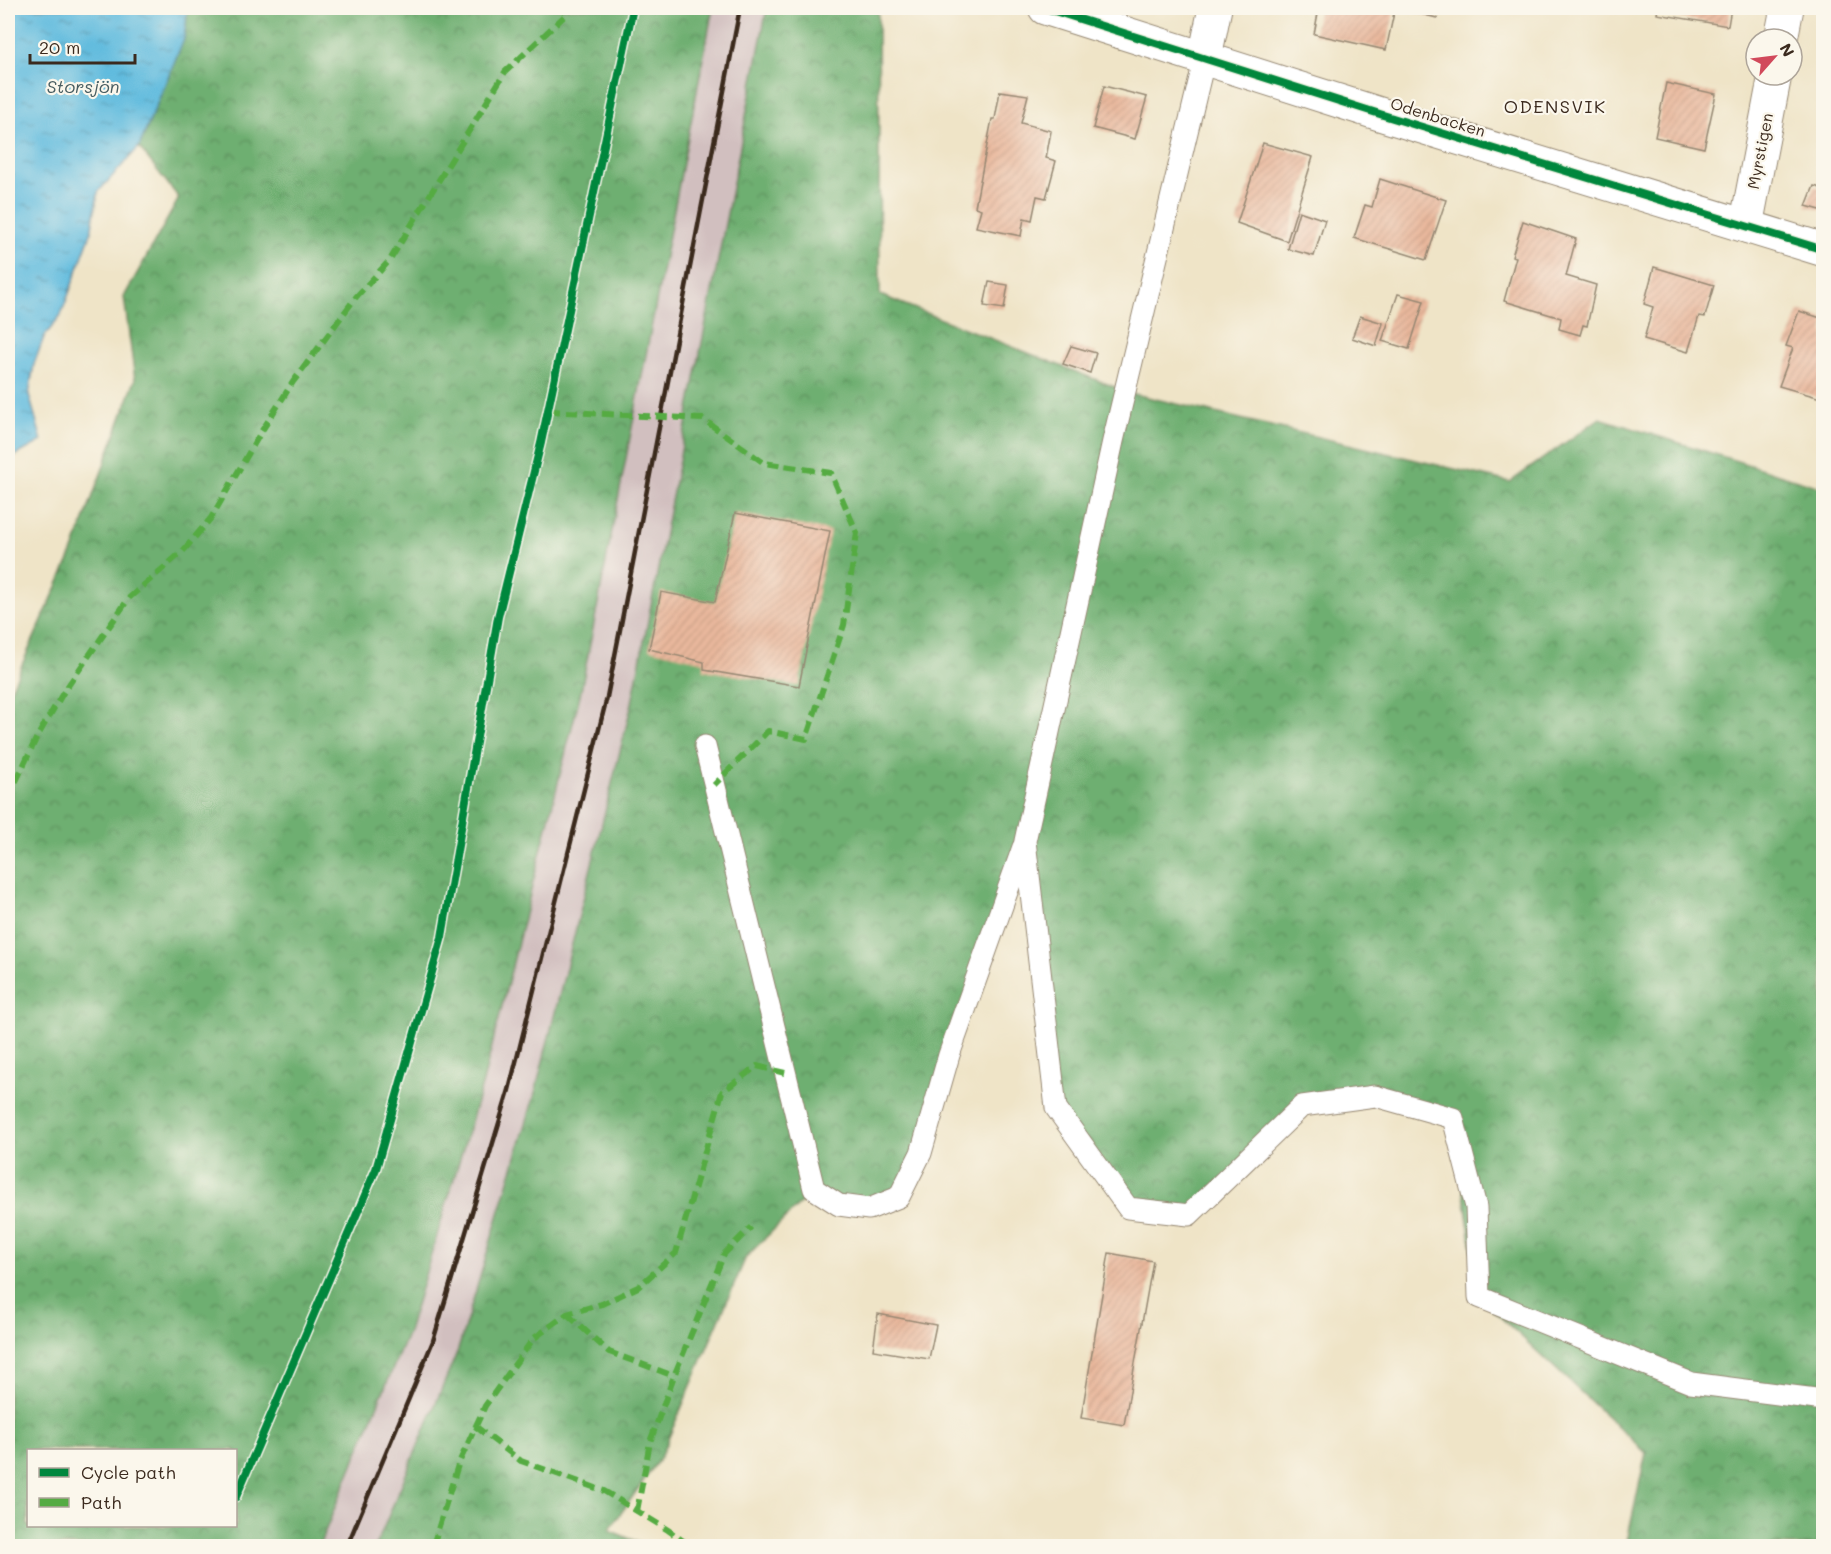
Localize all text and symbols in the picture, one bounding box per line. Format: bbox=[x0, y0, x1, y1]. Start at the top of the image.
scale bar bbox=[30, 27, 135, 65]
north arrow bbox=[1744, 27, 1804, 87]
text: 20 m bbox=[39, 35, 80, 59]
text: N bbox=[1776, 39, 1800, 60]
water label: Storsjön bbox=[46, 74, 120, 98]
street label: Odenbacken bbox=[1388, 92, 1488, 141]
district label: ODENSVIK bbox=[1504, 94, 1606, 118]
street label: Myrstigen bbox=[1742, 111, 1777, 191]
legend bbox=[27, 1449, 237, 1527]
text: Cycle path bbox=[81, 1460, 176, 1484]
text: Path bbox=[81, 1490, 121, 1514]

